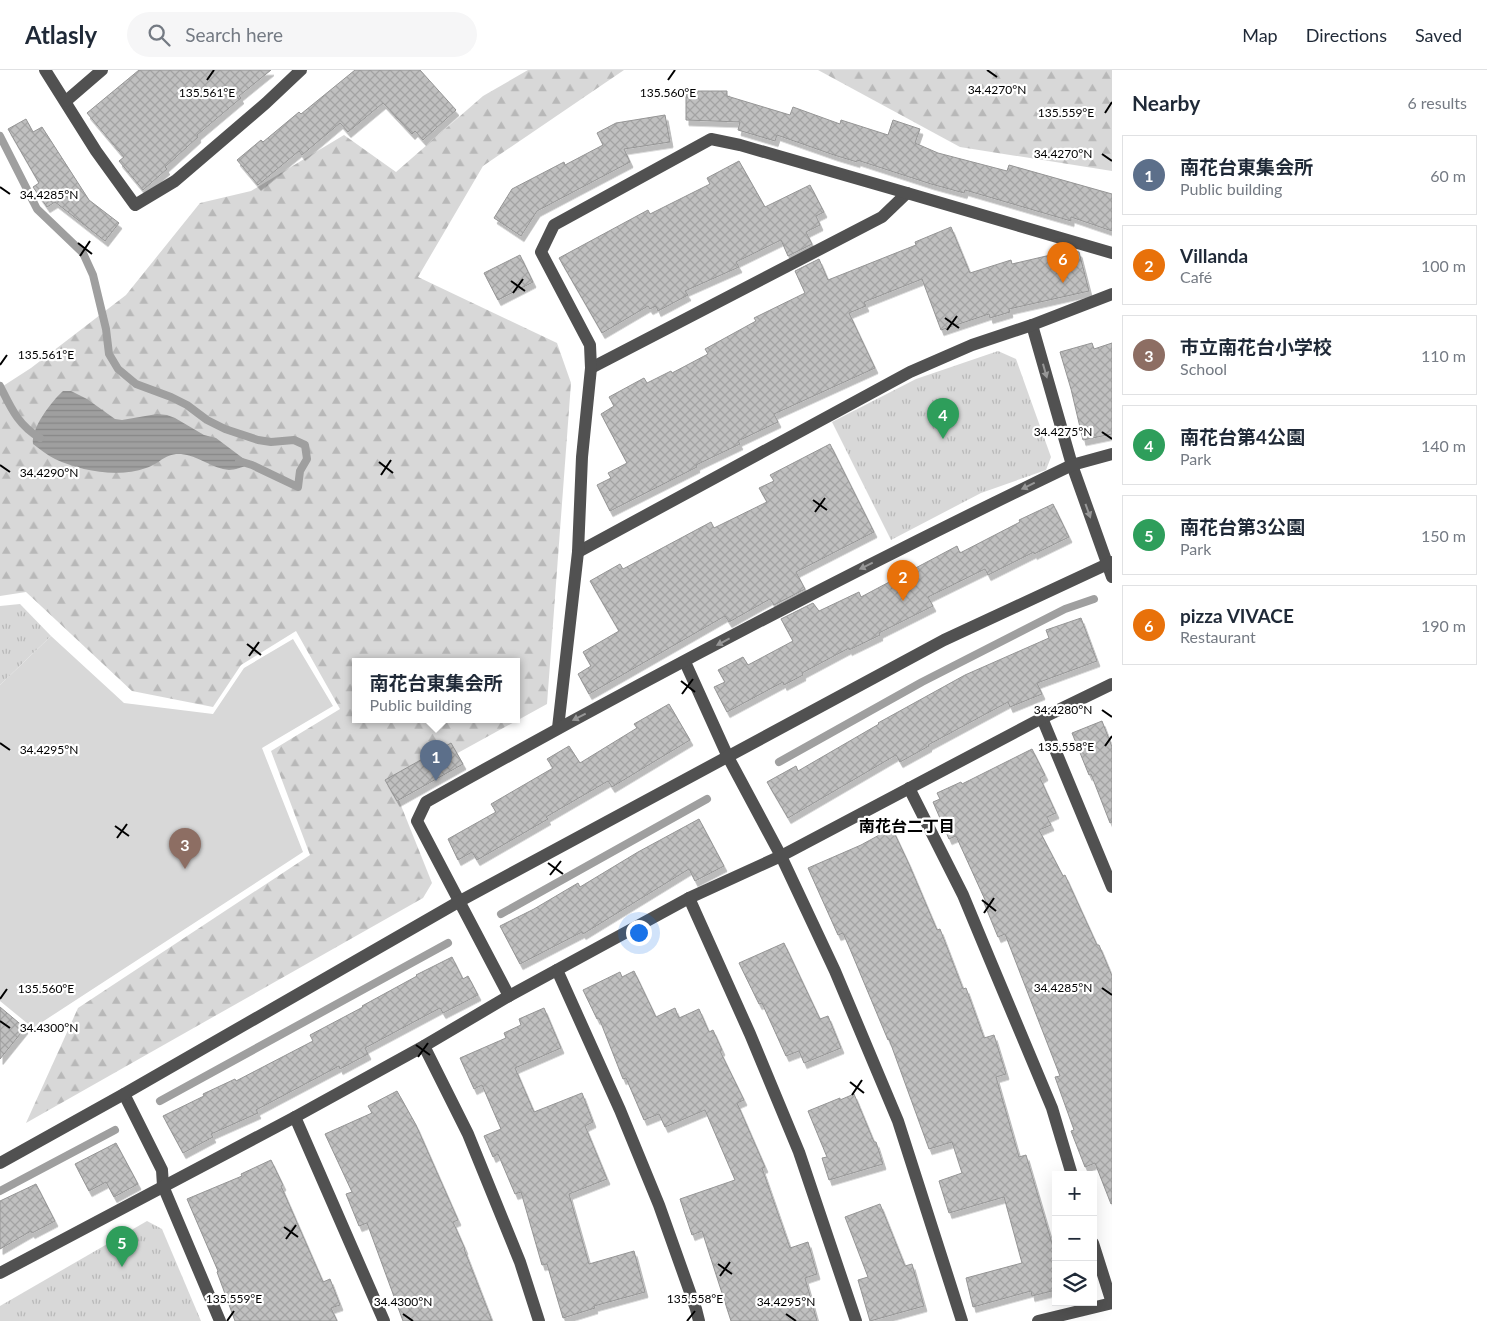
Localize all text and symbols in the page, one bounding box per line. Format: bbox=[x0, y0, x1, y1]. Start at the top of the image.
search box bbox=[127, 12, 477, 57]
text: Atlasly bbox=[25, 20, 97, 49]
icon: search bbox=[145, 21, 173, 49]
text: Search here bbox=[185, 23, 283, 46]
text: Map bbox=[1242, 24, 1278, 46]
text: Directions bbox=[1306, 24, 1387, 46]
text: Saved bbox=[1415, 24, 1462, 46]
text: 34.4270°N bbox=[968, 82, 1026, 97]
text: 135.561°E bbox=[179, 85, 235, 100]
text: 135.560°E bbox=[640, 85, 696, 100]
text: Nearby bbox=[1132, 90, 1200, 115]
text: 6 results bbox=[1407, 93, 1467, 112]
text: 135.559°E bbox=[1038, 105, 1094, 120]
text: 34.4270°N bbox=[1034, 146, 1092, 161]
text: 南花台東集会所 bbox=[1180, 155, 1313, 178]
text: 1 bbox=[1144, 166, 1154, 185]
text: 60 m bbox=[1430, 166, 1466, 185]
text: Public building bbox=[1180, 179, 1282, 198]
text: 34.4285°N bbox=[20, 187, 78, 202]
pin: 6 bbox=[1047, 242, 1079, 283]
text: Villanda bbox=[1180, 244, 1248, 267]
text: 2 bbox=[1144, 256, 1154, 275]
text: 100 m bbox=[1421, 256, 1466, 275]
text: Café bbox=[1180, 267, 1212, 286]
text: 市立南花台小学校 bbox=[1180, 335, 1332, 358]
text: 3 bbox=[1144, 346, 1154, 365]
text: 110 m bbox=[1421, 346, 1466, 365]
text: 135.561°E bbox=[18, 347, 74, 362]
text: School bbox=[1180, 359, 1227, 378]
one-way arrow bbox=[1041, 364, 1049, 379]
pin: 4 bbox=[927, 398, 959, 439]
text: 34.4275°N bbox=[1034, 424, 1092, 439]
text: 南花台第4公園 bbox=[1180, 425, 1305, 448]
text: 4 bbox=[1144, 436, 1154, 455]
text: 140 m bbox=[1421, 436, 1466, 455]
text: Park bbox=[1180, 449, 1211, 468]
text: 34.4290°N bbox=[20, 465, 78, 480]
one-way arrow bbox=[1021, 482, 1035, 490]
one-way arrow bbox=[1085, 503, 1092, 518]
text: 南花台第3公園 bbox=[1180, 515, 1305, 538]
text: 5 bbox=[1144, 526, 1154, 545]
text: 150 m bbox=[1421, 526, 1466, 545]
text: Park bbox=[1180, 539, 1211, 558]
pin: 2 bbox=[887, 560, 919, 601]
one-way arrow bbox=[859, 562, 873, 570]
text: pizza VIVACE bbox=[1180, 604, 1294, 627]
text: 6 bbox=[1144, 616, 1154, 635]
text: 190 m bbox=[1421, 616, 1466, 635]
text: Restaurant bbox=[1180, 627, 1256, 646]
one-way arrow bbox=[715, 638, 730, 646]
popup bbox=[352, 658, 520, 723]
text: 南花台東集会所 bbox=[369, 671, 503, 694]
text: Public building bbox=[369, 695, 472, 714]
text: 34.4280°N bbox=[1034, 702, 1092, 717]
one-way arrow bbox=[572, 713, 586, 721]
text: 135.558°E bbox=[1038, 739, 1094, 754]
pin: 1 bbox=[420, 740, 452, 781]
text: 34.4295°N bbox=[20, 742, 78, 757]
district label: 南花台二丁目 bbox=[859, 816, 955, 835]
pin: 3 bbox=[169, 828, 201, 869]
your location bbox=[626, 920, 652, 946]
text: 34.4285°N bbox=[1034, 980, 1092, 995]
text: 135.560°E bbox=[18, 981, 74, 996]
text: 34.4300°N bbox=[20, 1020, 78, 1035]
map controls bbox=[1052, 1171, 1097, 1306]
button: + bbox=[1052, 1171, 1097, 1216]
button: − bbox=[1052, 1216, 1097, 1261]
pin: 5 bbox=[106, 1226, 138, 1267]
button: layers bbox=[1052, 1261, 1097, 1306]
text: 135.559°E bbox=[206, 1291, 262, 1306]
text: 135.558°E bbox=[667, 1291, 723, 1306]
text: 34.4300°N bbox=[374, 1294, 432, 1309]
text: 34.4295°N bbox=[757, 1294, 815, 1309]

